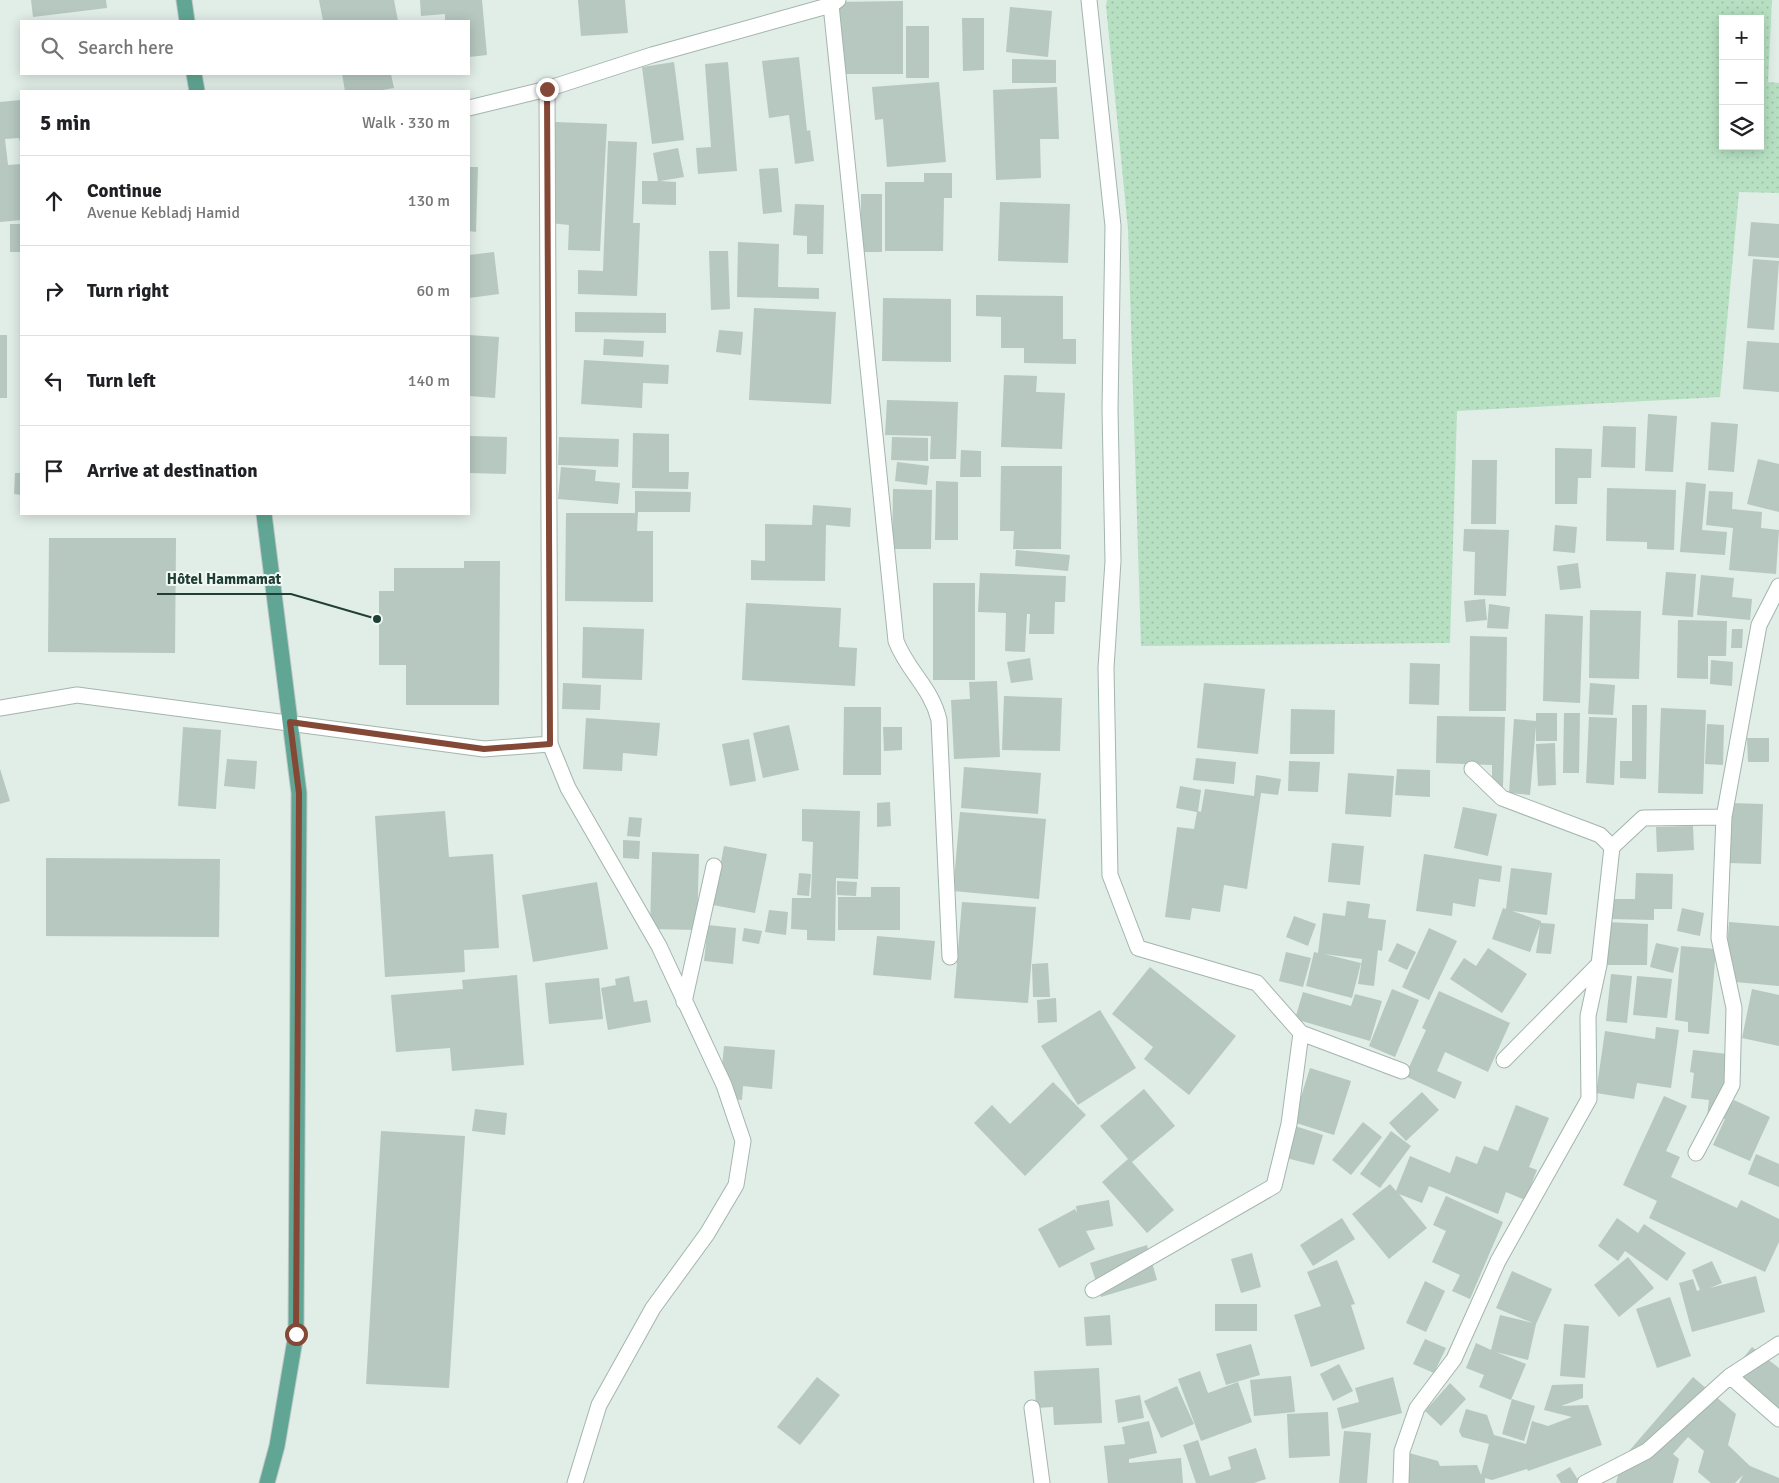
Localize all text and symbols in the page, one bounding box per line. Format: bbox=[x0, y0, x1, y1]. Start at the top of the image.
map controls bbox=[1719, 15, 1764, 150]
button: + bbox=[1719, 15, 1764, 60]
search box bbox=[20, 20, 470, 75]
icon: search bbox=[38, 34, 66, 62]
text: Search here bbox=[78, 36, 174, 60]
button: − bbox=[1719, 60, 1764, 105]
route end bbox=[536, 78, 559, 101]
button: layers bbox=[1719, 105, 1764, 150]
text: 5 min bbox=[40, 110, 91, 136]
text: Walk · 330 m bbox=[362, 113, 450, 133]
text: Continue bbox=[87, 179, 162, 203]
icon: ahead bbox=[40, 187, 68, 215]
text: 130 m bbox=[408, 191, 450, 211]
text: Avenue Kebladj Hamid bbox=[87, 203, 240, 223]
icon: right bbox=[40, 277, 68, 305]
text: Turn right bbox=[87, 279, 169, 303]
text: 60 m bbox=[416, 281, 450, 301]
icon: left bbox=[40, 367, 68, 395]
text: Turn left bbox=[87, 369, 156, 393]
text: 140 m bbox=[408, 371, 450, 391]
icon: arrive bbox=[40, 457, 68, 485]
text: Arrive at destination bbox=[87, 459, 258, 483]
callout: Hôtel Hammamat bbox=[157, 564, 291, 594]
text: Hôtel Hammamat bbox=[167, 570, 282, 588]
route start bbox=[285, 1323, 308, 1346]

